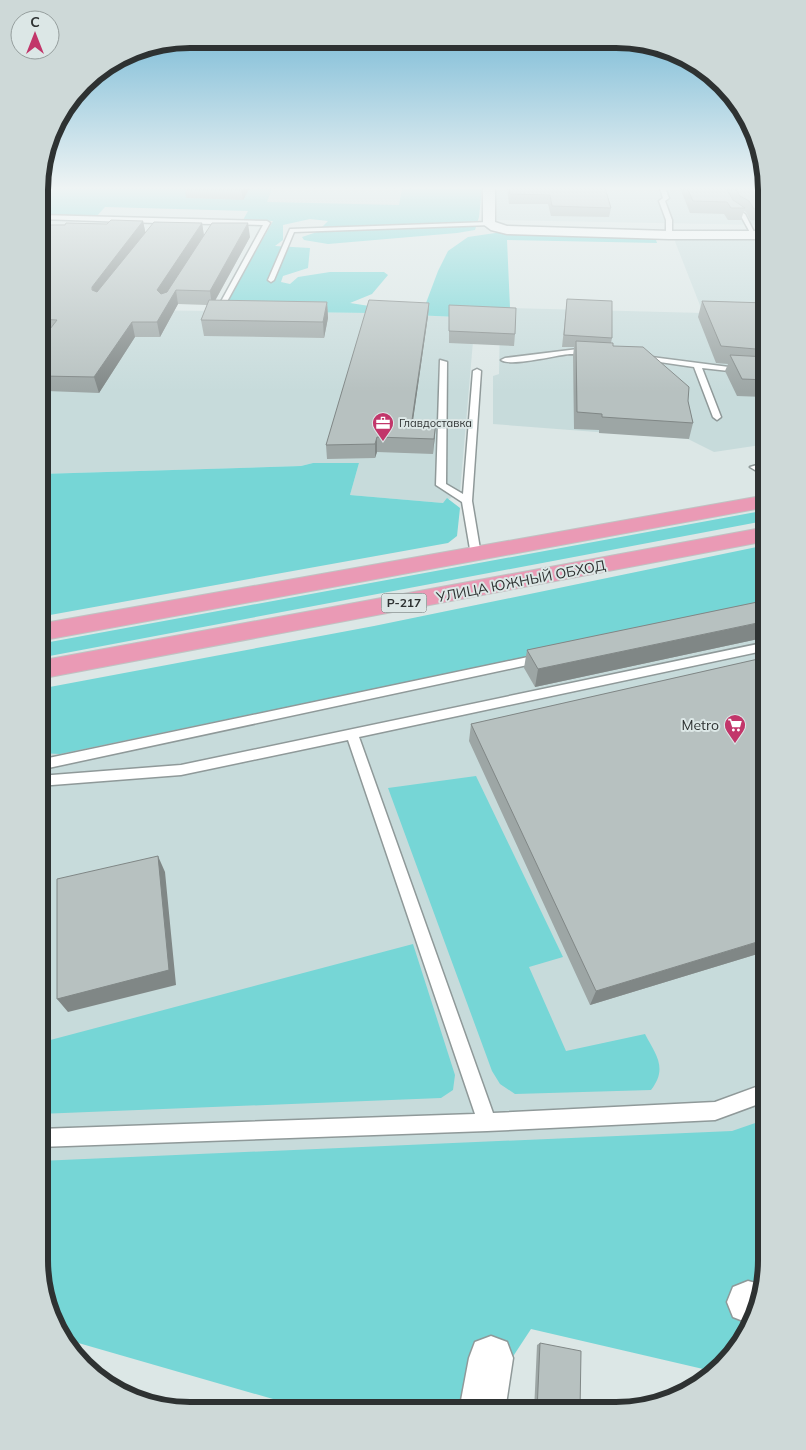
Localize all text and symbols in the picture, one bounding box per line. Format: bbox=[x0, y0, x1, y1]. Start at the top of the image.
north arrow bbox=[10, 10, 60, 60]
text: С bbox=[30, 13, 40, 31]
office icon: Главдоставка bbox=[371, 411, 395, 442]
place label: Главдоставка bbox=[399, 416, 472, 430]
street label: УЛИЦА ЮЖНЫЙ ОБХОД bbox=[434, 556, 607, 606]
road number: Р-217 bbox=[382, 594, 426, 612]
supermarket icon: Metro bbox=[723, 713, 747, 744]
place label: Metro bbox=[681, 716, 719, 734]

